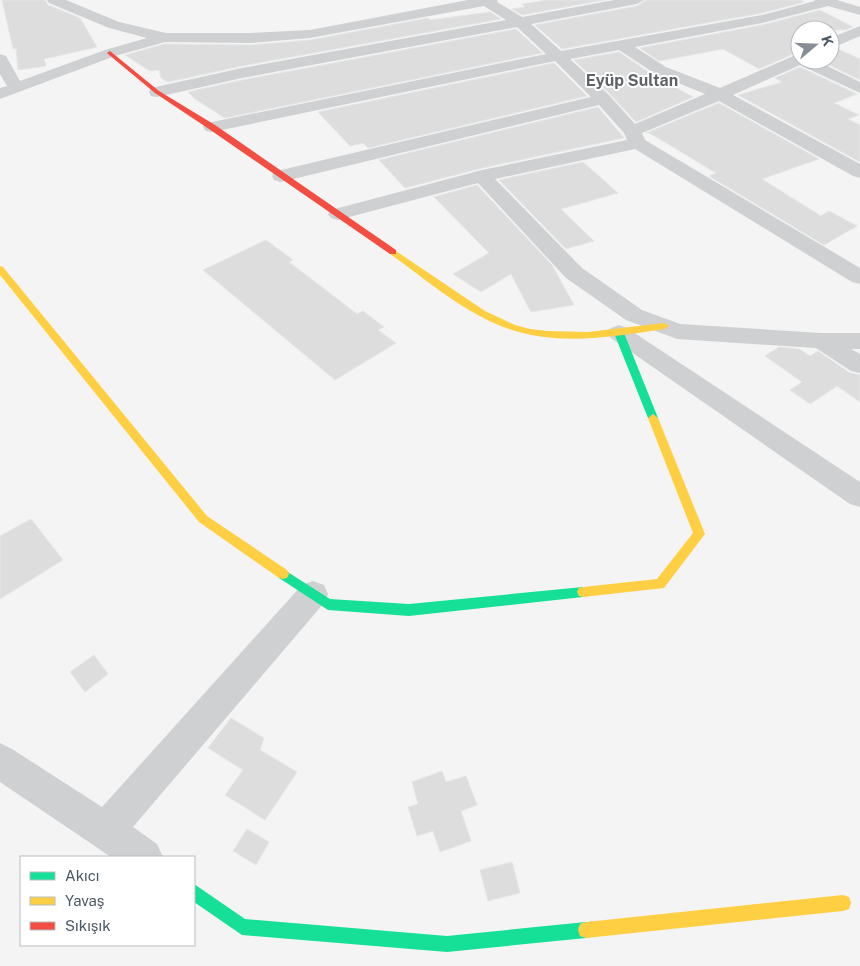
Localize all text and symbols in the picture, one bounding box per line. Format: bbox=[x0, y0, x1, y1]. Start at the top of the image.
north arrow bbox=[790, 20, 840, 70]
text: K bbox=[818, 33, 836, 48]
district label: Eyüp Sultan bbox=[586, 71, 678, 90]
legend bbox=[20, 856, 195, 946]
text: Akıcı bbox=[65, 867, 99, 884]
text: Yavaş bbox=[65, 892, 104, 909]
text: Sıkışık bbox=[65, 917, 111, 934]

